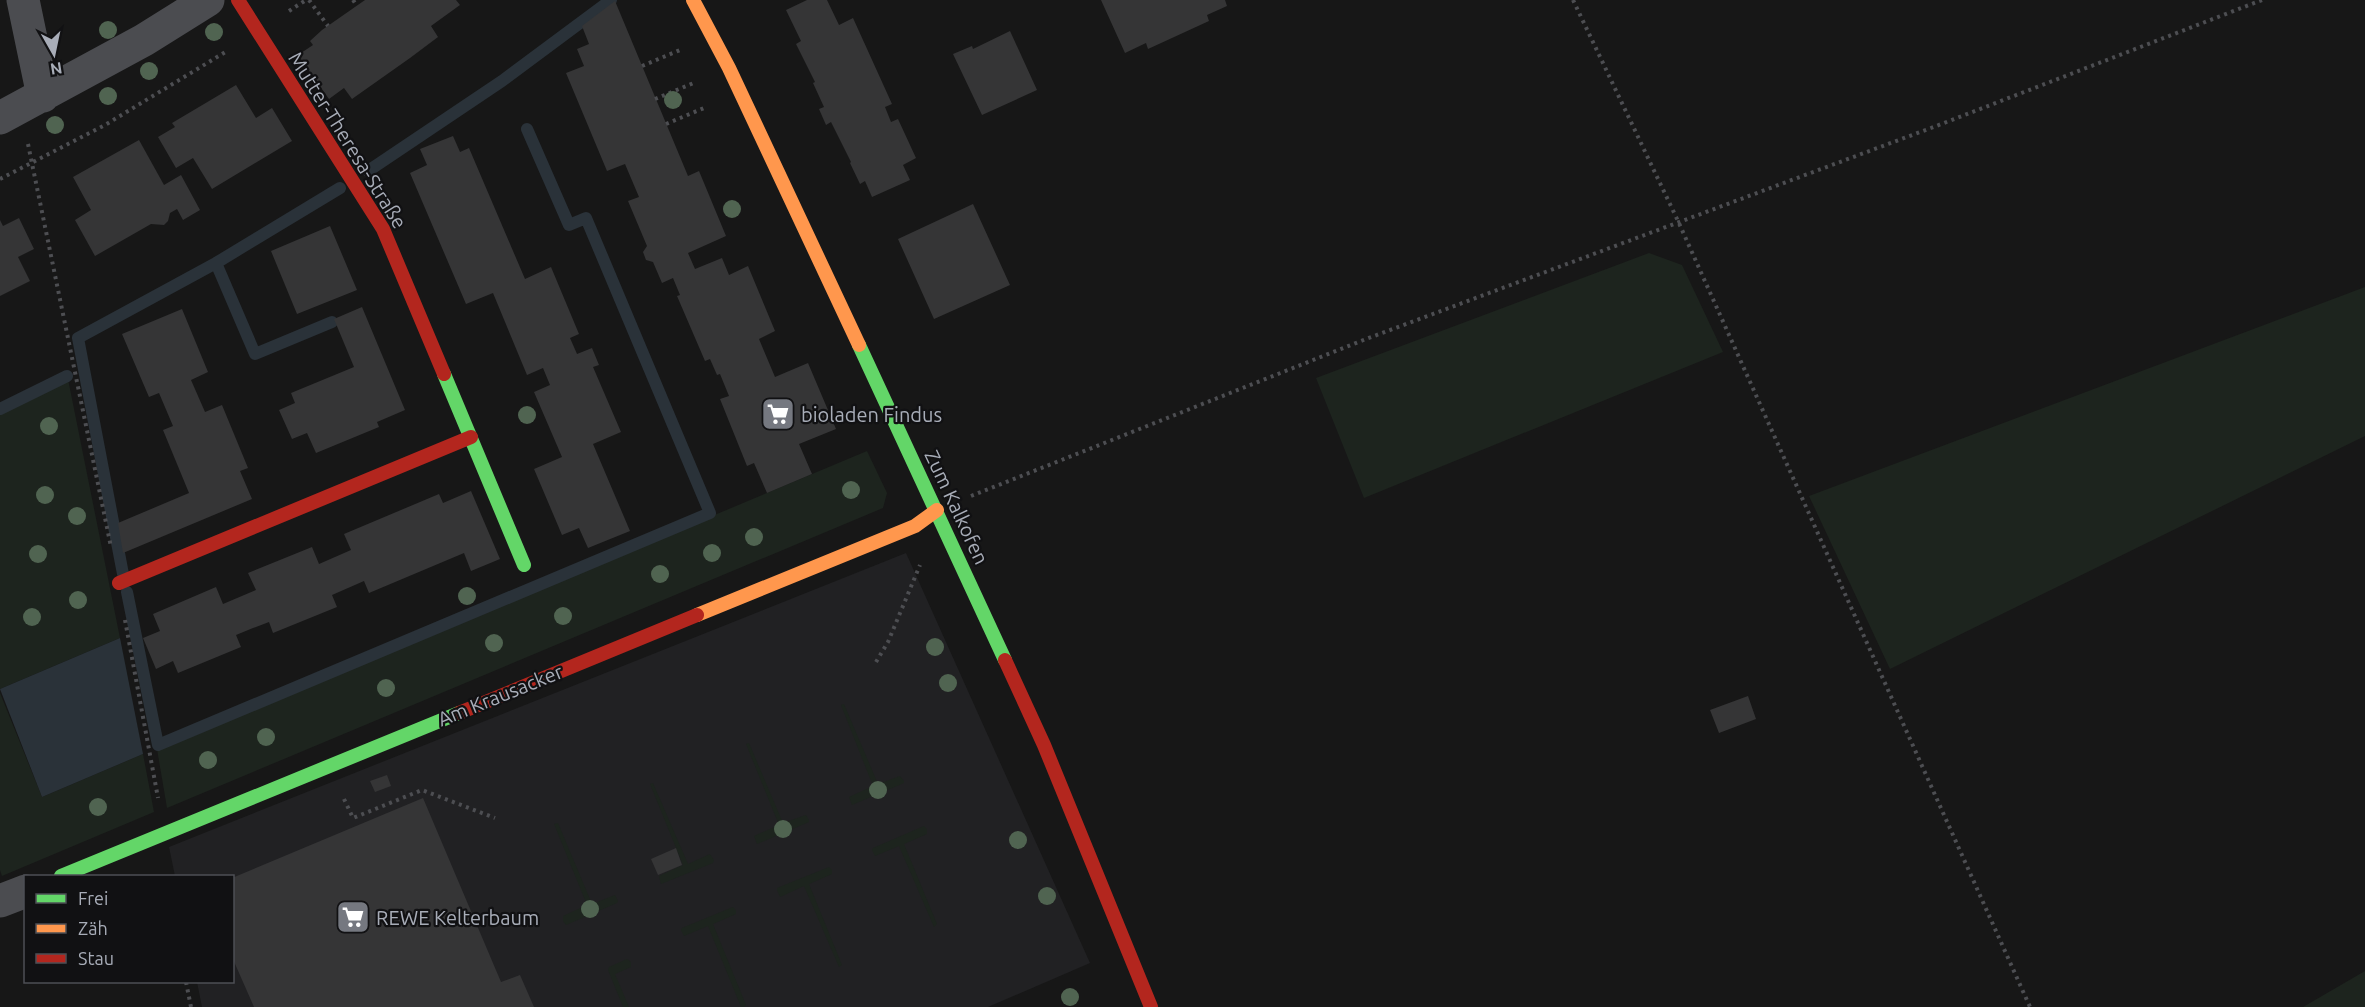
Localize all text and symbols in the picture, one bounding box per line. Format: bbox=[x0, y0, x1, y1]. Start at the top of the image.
north arrow bbox=[24, 24, 84, 84]
street label: Mutter-Theresa-Straße bbox=[284, 47, 412, 233]
text: N bbox=[49, 59, 64, 79]
supermarket icon: bioladen Findus bbox=[760, 396, 796, 432]
place label: bioladen Findus bbox=[801, 403, 942, 426]
street label: Zum Kalkofen bbox=[920, 446, 994, 568]
street label: Am Krausacker bbox=[434, 659, 566, 731]
legend bbox=[24, 875, 234, 983]
text: Frei bbox=[78, 888, 108, 908]
supermarket icon: REWE Kelterbaum bbox=[335, 899, 371, 935]
place label: REWE Kelterbaum bbox=[376, 906, 539, 929]
text: Zäh bbox=[78, 918, 108, 938]
text: Stau bbox=[78, 948, 114, 968]

